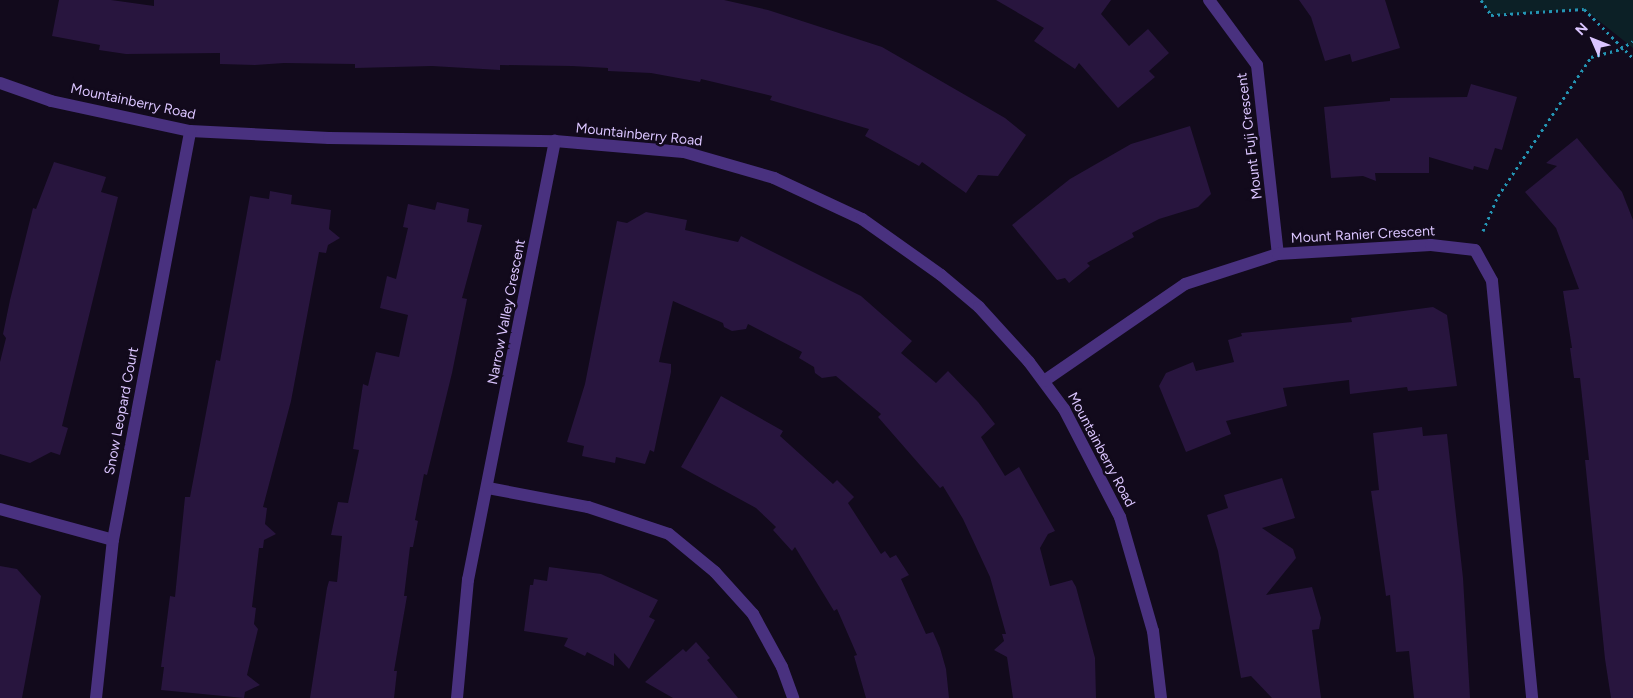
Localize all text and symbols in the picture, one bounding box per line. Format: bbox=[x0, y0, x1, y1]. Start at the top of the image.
north arrow bbox=[1568, 15, 1618, 65]
text: N bbox=[1572, 19, 1592, 39]
street label: Mount Fuji Crescent bbox=[1234, 72, 1266, 200]
street label: Mountainberry Road bbox=[69, 81, 197, 123]
street label: Mountainberry Road bbox=[575, 120, 703, 150]
street label: Mount Ranier Crescent bbox=[1290, 223, 1436, 247]
street label: Narrow Valley Crescent bbox=[485, 238, 529, 386]
street label: Snow Leopard Court bbox=[101, 346, 143, 476]
street label: Mountainberry Road bbox=[1064, 390, 1138, 510]

